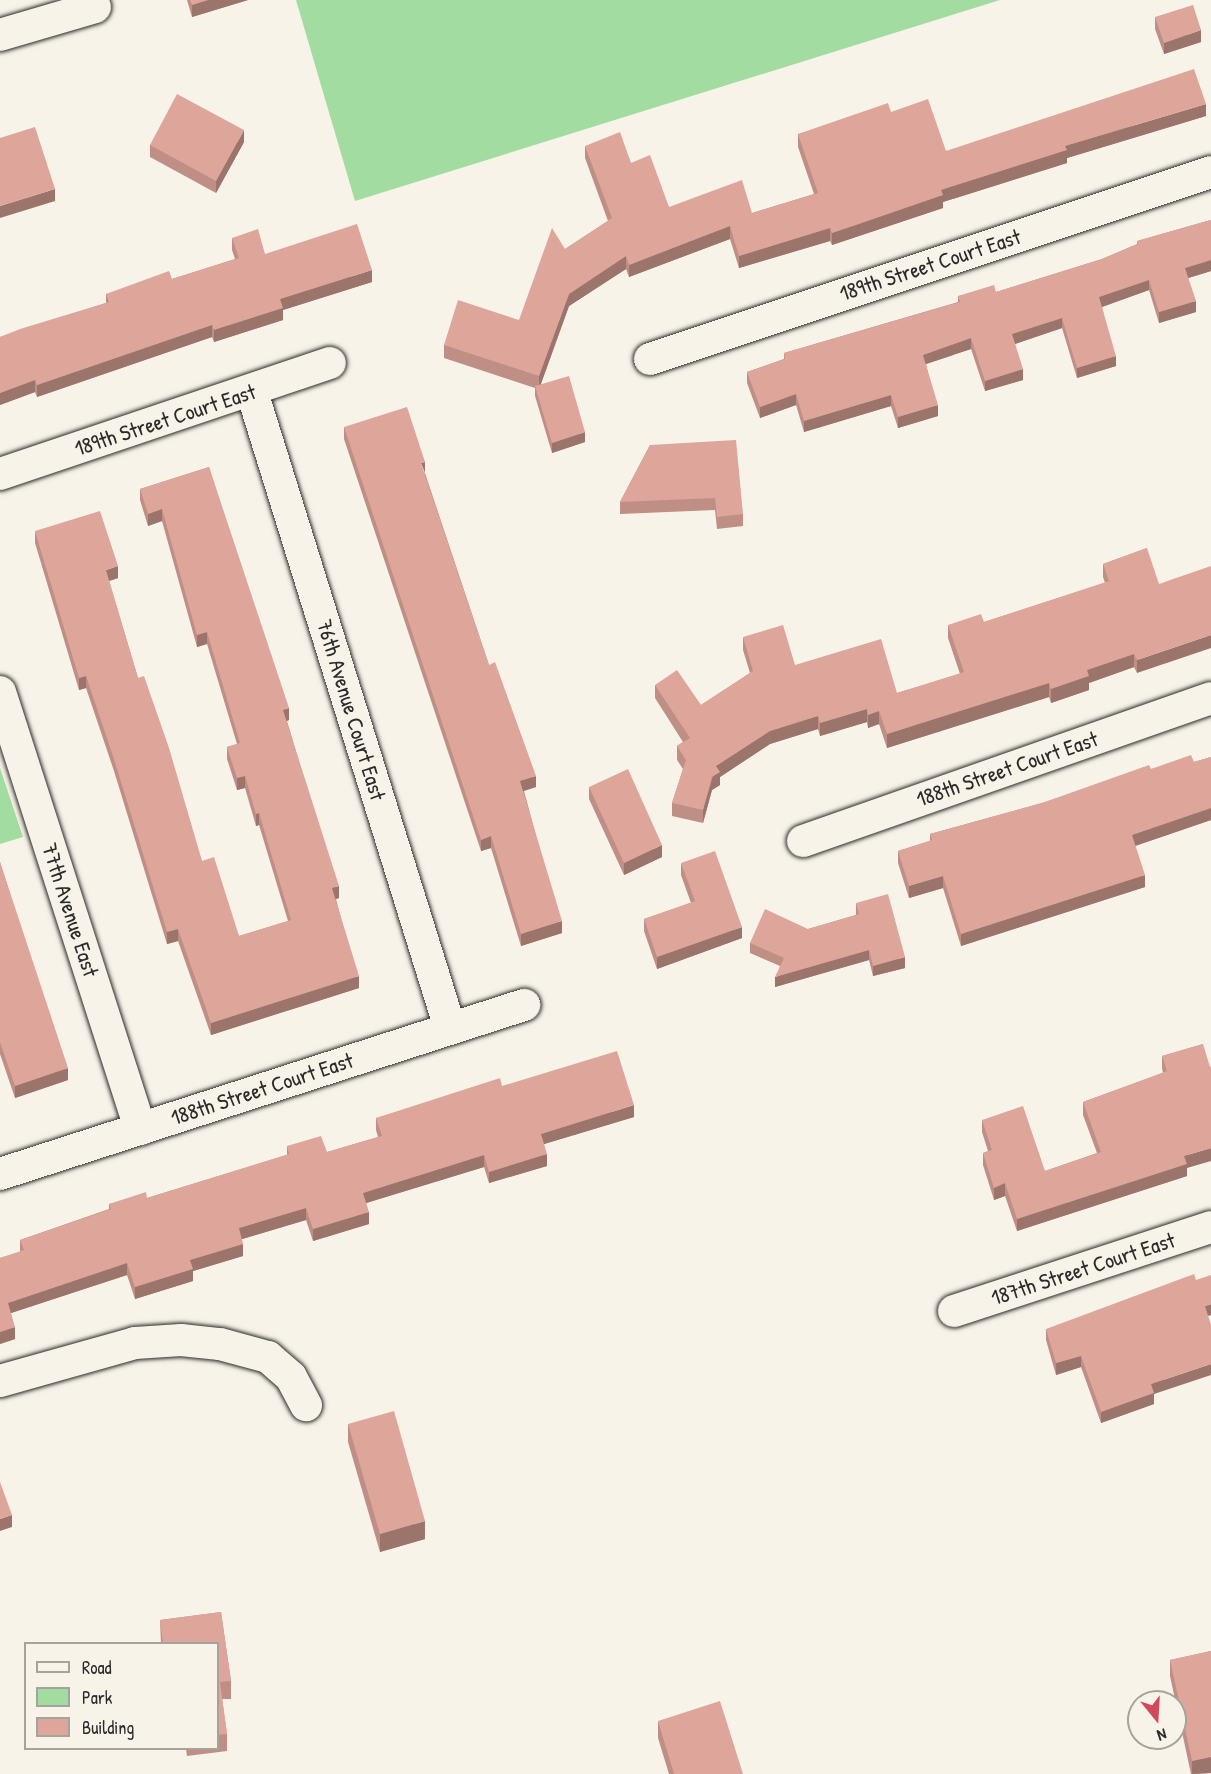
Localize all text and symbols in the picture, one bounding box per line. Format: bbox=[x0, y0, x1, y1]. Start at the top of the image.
street label: 189th Street Court East bbox=[836, 223, 1024, 307]
street label: 189th Street Court East bbox=[71, 378, 259, 462]
street label: 76th Avenue Court East bbox=[311, 616, 391, 804]
street label: 188th Street Court East bbox=[913, 726, 1101, 812]
street label: 77th Avenue East bbox=[36, 840, 104, 980]
street label: 188th Street Court East bbox=[167, 1047, 357, 1131]
street label: 187th Street Court East bbox=[988, 1227, 1178, 1311]
legend bbox=[24, 1642, 219, 1750]
text: Road bbox=[82, 1655, 112, 1680]
text: Park bbox=[82, 1685, 112, 1710]
north arrow bbox=[1127, 1690, 1187, 1750]
text: Building bbox=[82, 1715, 134, 1740]
text: N bbox=[1155, 1723, 1169, 1747]

